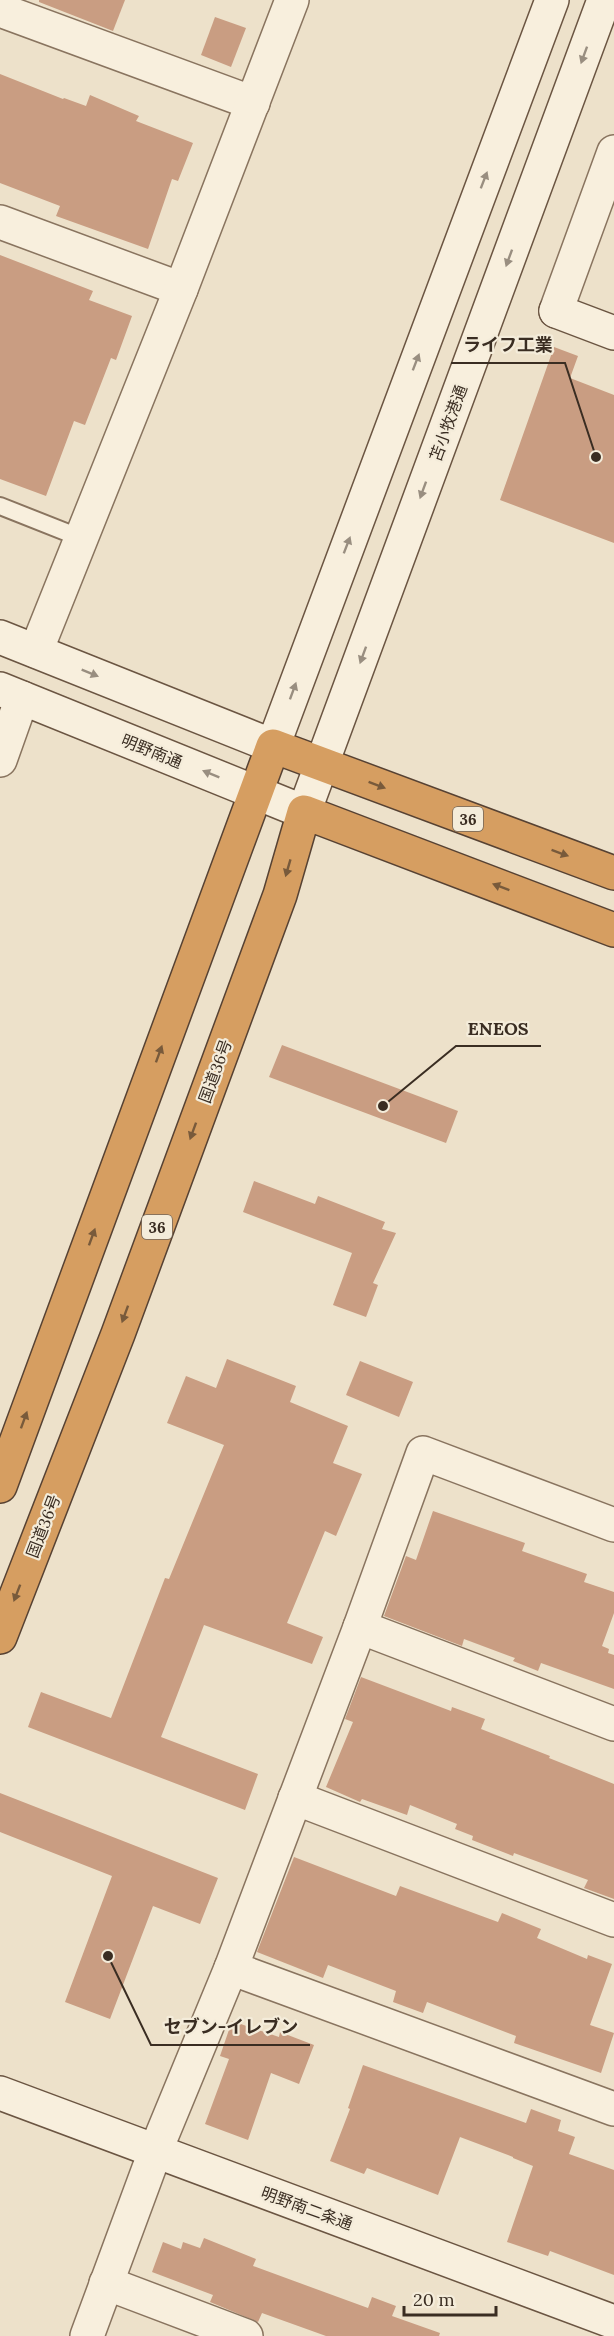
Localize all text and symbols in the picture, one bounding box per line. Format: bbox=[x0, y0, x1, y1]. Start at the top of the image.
one-way arrow bbox=[578, 46, 588, 64]
one-way arrow bbox=[480, 171, 489, 189]
one-way arrow bbox=[504, 249, 514, 267]
callout: ライフ工業 bbox=[451, 327, 565, 363]
text: ライフ工業 bbox=[463, 333, 553, 356]
one-way arrow bbox=[411, 353, 421, 371]
street label: 苫小牧港通 bbox=[425, 382, 471, 464]
one-way arrow bbox=[418, 482, 428, 500]
one-way arrow bbox=[343, 536, 353, 554]
one-way arrow bbox=[358, 646, 367, 664]
one-way arrow bbox=[81, 669, 99, 678]
one-way arrow bbox=[288, 682, 298, 700]
street label: 明野南通 bbox=[119, 730, 185, 772]
one-way arrow bbox=[202, 769, 220, 779]
one-way arrow bbox=[368, 780, 386, 790]
road number: 36 bbox=[453, 807, 483, 831]
one-way arrow bbox=[551, 848, 569, 858]
one-way arrow bbox=[283, 859, 292, 877]
one-way arrow bbox=[491, 881, 509, 891]
callout: ENEOS bbox=[456, 1010, 541, 1046]
text: ENEOS bbox=[468, 1017, 529, 1040]
street label: 国道36号 bbox=[194, 1036, 236, 1106]
one-way arrow bbox=[155, 1045, 164, 1063]
one-way arrow bbox=[188, 1122, 198, 1140]
road number: 36 bbox=[142, 1215, 172, 1239]
one-way arrow bbox=[87, 1228, 97, 1246]
one-way arrow bbox=[120, 1305, 130, 1323]
one-way arrow bbox=[20, 1411, 30, 1429]
street label: 国道36号 bbox=[22, 1492, 64, 1560]
one-way arrow bbox=[12, 1585, 22, 1603]
callout: セブン-イレブン bbox=[151, 2009, 310, 2045]
text: セブン-イレブン bbox=[164, 2015, 298, 2038]
street label: 明野南二条通 bbox=[258, 2182, 356, 2234]
scale bar bbox=[404, 2279, 496, 2317]
text: 20 m bbox=[413, 2288, 455, 2311]

